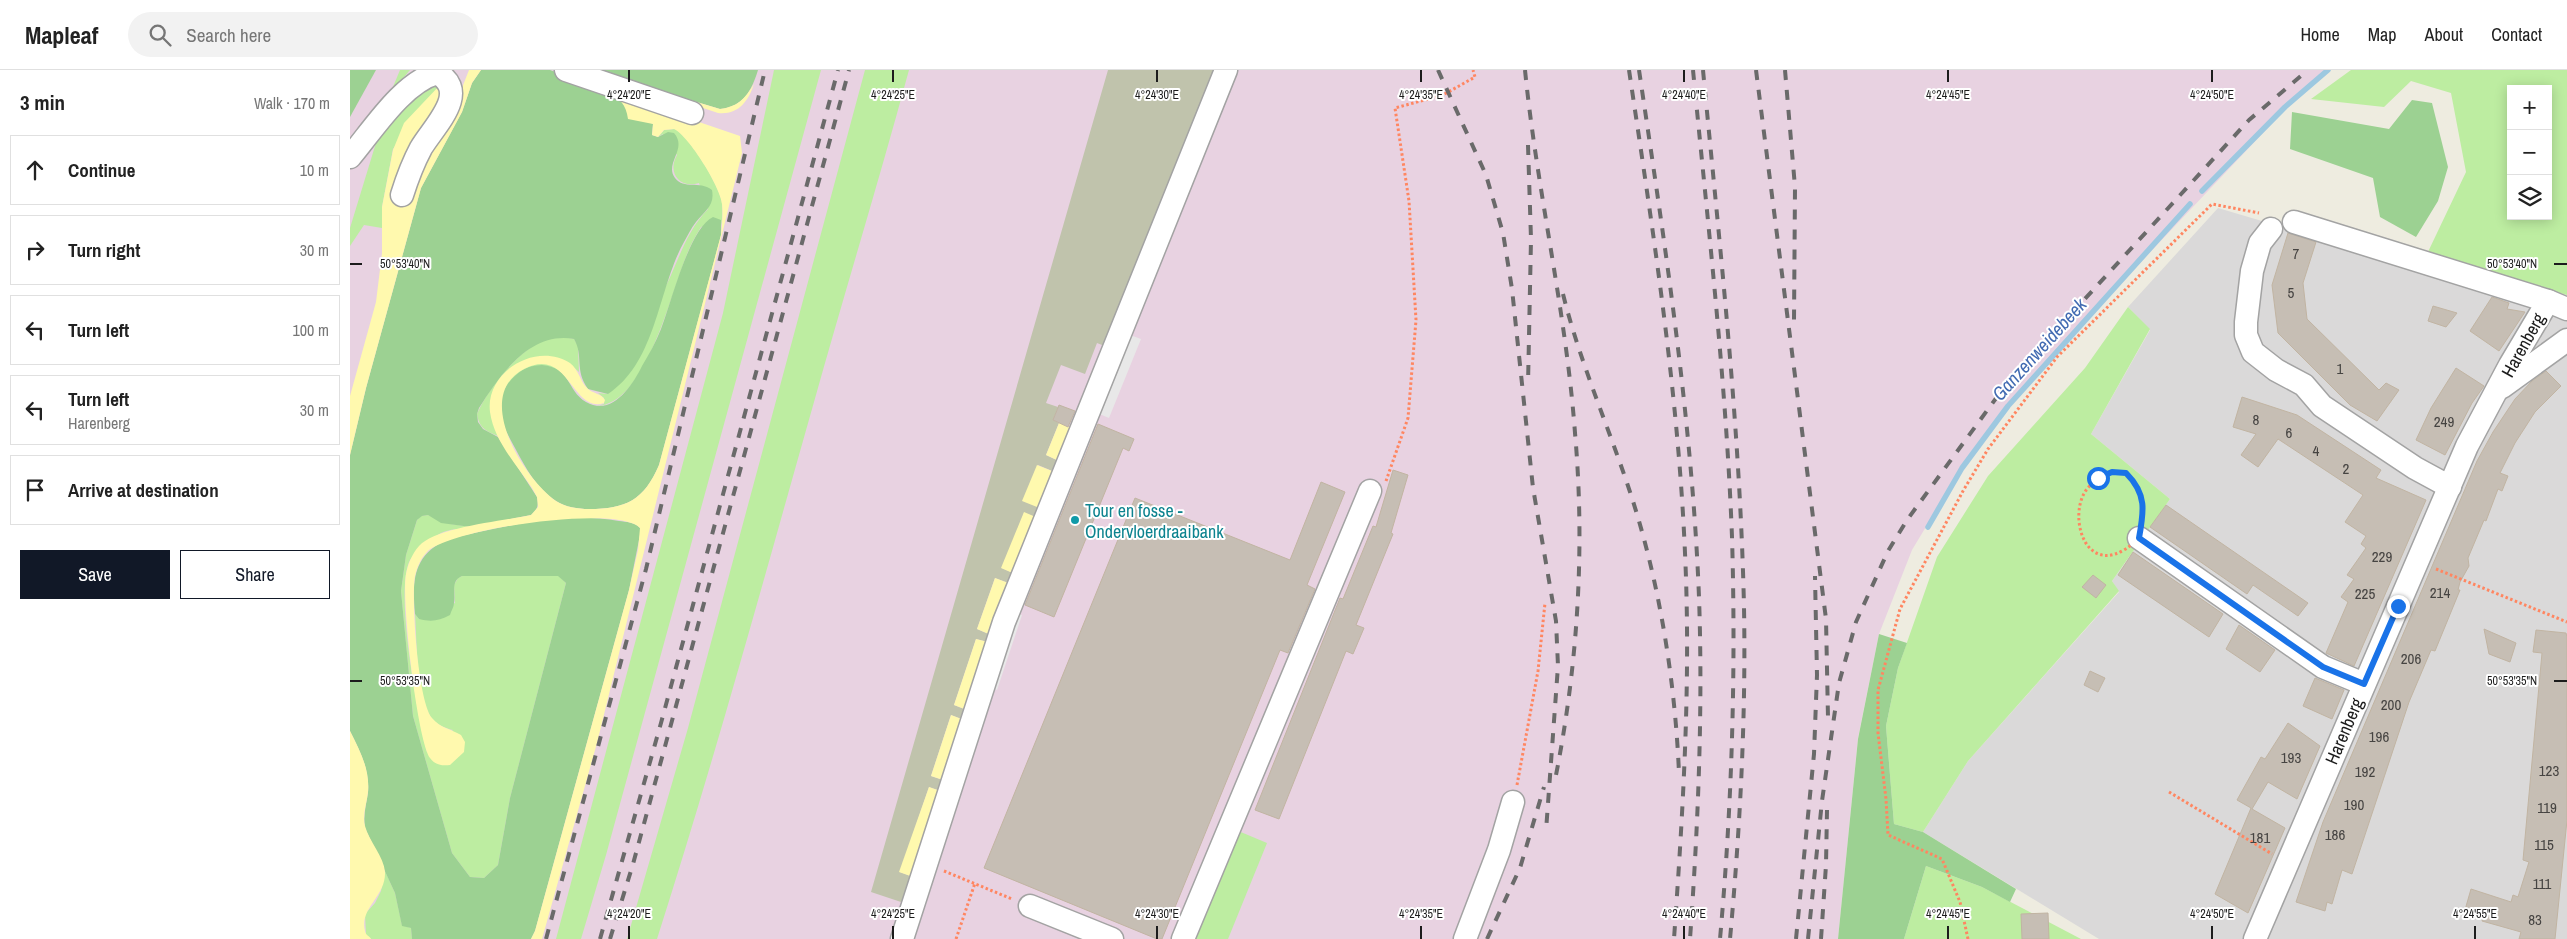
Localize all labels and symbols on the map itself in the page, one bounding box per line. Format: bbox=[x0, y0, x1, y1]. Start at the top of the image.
text: 4°24'20"E bbox=[607, 87, 651, 103]
text: 4°24'25"E bbox=[871, 87, 915, 103]
text: 4°24'30"E bbox=[1135, 87, 1179, 103]
text: 4°24'35"E bbox=[1399, 87, 1443, 103]
text: 4°24'40"E bbox=[1662, 87, 1706, 103]
text: 4°24'45"E bbox=[1926, 87, 1970, 103]
text: 4°24'50"E bbox=[2190, 87, 2234, 103]
house number: 7 bbox=[2293, 243, 2300, 264]
text: 50°53'40"N bbox=[380, 256, 430, 272]
text: 50°53'40"N bbox=[2487, 256, 2537, 272]
house number: 5 bbox=[2288, 282, 2295, 303]
water label: Ganzenweidebeek bbox=[1986, 291, 2093, 406]
street label: Harenberg bbox=[2495, 308, 2551, 382]
house number: 1 bbox=[2337, 358, 2344, 379]
house number: 8 bbox=[2253, 409, 2260, 430]
house number: 249 bbox=[2434, 411, 2454, 432]
house number: 6 bbox=[2286, 422, 2293, 443]
house number: 4 bbox=[2313, 440, 2320, 461]
house number: 2 bbox=[2343, 458, 2350, 479]
route start bbox=[2087, 467, 2110, 490]
place label: Tour en fosse - Ondervloerdraaibank bbox=[1085, 498, 1224, 544]
marker: Tour en fosse - Ondervloerdraaibank bbox=[1069, 514, 1081, 526]
house number: 229 bbox=[2372, 546, 2392, 567]
house number: 214 bbox=[2430, 582, 2450, 603]
house number: 225 bbox=[2355, 583, 2375, 604]
route end bbox=[2387, 595, 2410, 618]
house number: 206 bbox=[2401, 648, 2421, 669]
text: 50°53'35"N bbox=[380, 673, 430, 689]
text: 50°53'35"N bbox=[2487, 673, 2537, 689]
street label: Harenberg bbox=[2319, 693, 2369, 768]
house number: 200 bbox=[2381, 694, 2401, 715]
house number: 196 bbox=[2369, 726, 2389, 747]
house number: 193 bbox=[2281, 747, 2301, 768]
house number: 123 bbox=[2539, 760, 2559, 781]
house number: 192 bbox=[2355, 761, 2375, 782]
house number: 190 bbox=[2344, 794, 2364, 815]
house number: 119 bbox=[2537, 797, 2557, 818]
house number: 186 bbox=[2325, 824, 2345, 845]
house number: 181 bbox=[2250, 827, 2270, 848]
house number: 115 bbox=[2534, 834, 2554, 855]
house number: 111 bbox=[2533, 873, 2552, 894]
text: 4°24'20"E bbox=[607, 906, 651, 922]
text: 4°24'25"E bbox=[871, 906, 915, 922]
text: 4°24'30"E bbox=[1135, 906, 1179, 922]
text: 4°24'35"E bbox=[1399, 906, 1443, 922]
text: 4°24'40"E bbox=[1662, 906, 1706, 922]
text: 4°24'45"E bbox=[1926, 906, 1970, 922]
text: 4°24'50"E bbox=[2190, 906, 2234, 922]
text: 4°24'55"E bbox=[2453, 906, 2497, 922]
house number: 83 bbox=[2528, 909, 2542, 930]

